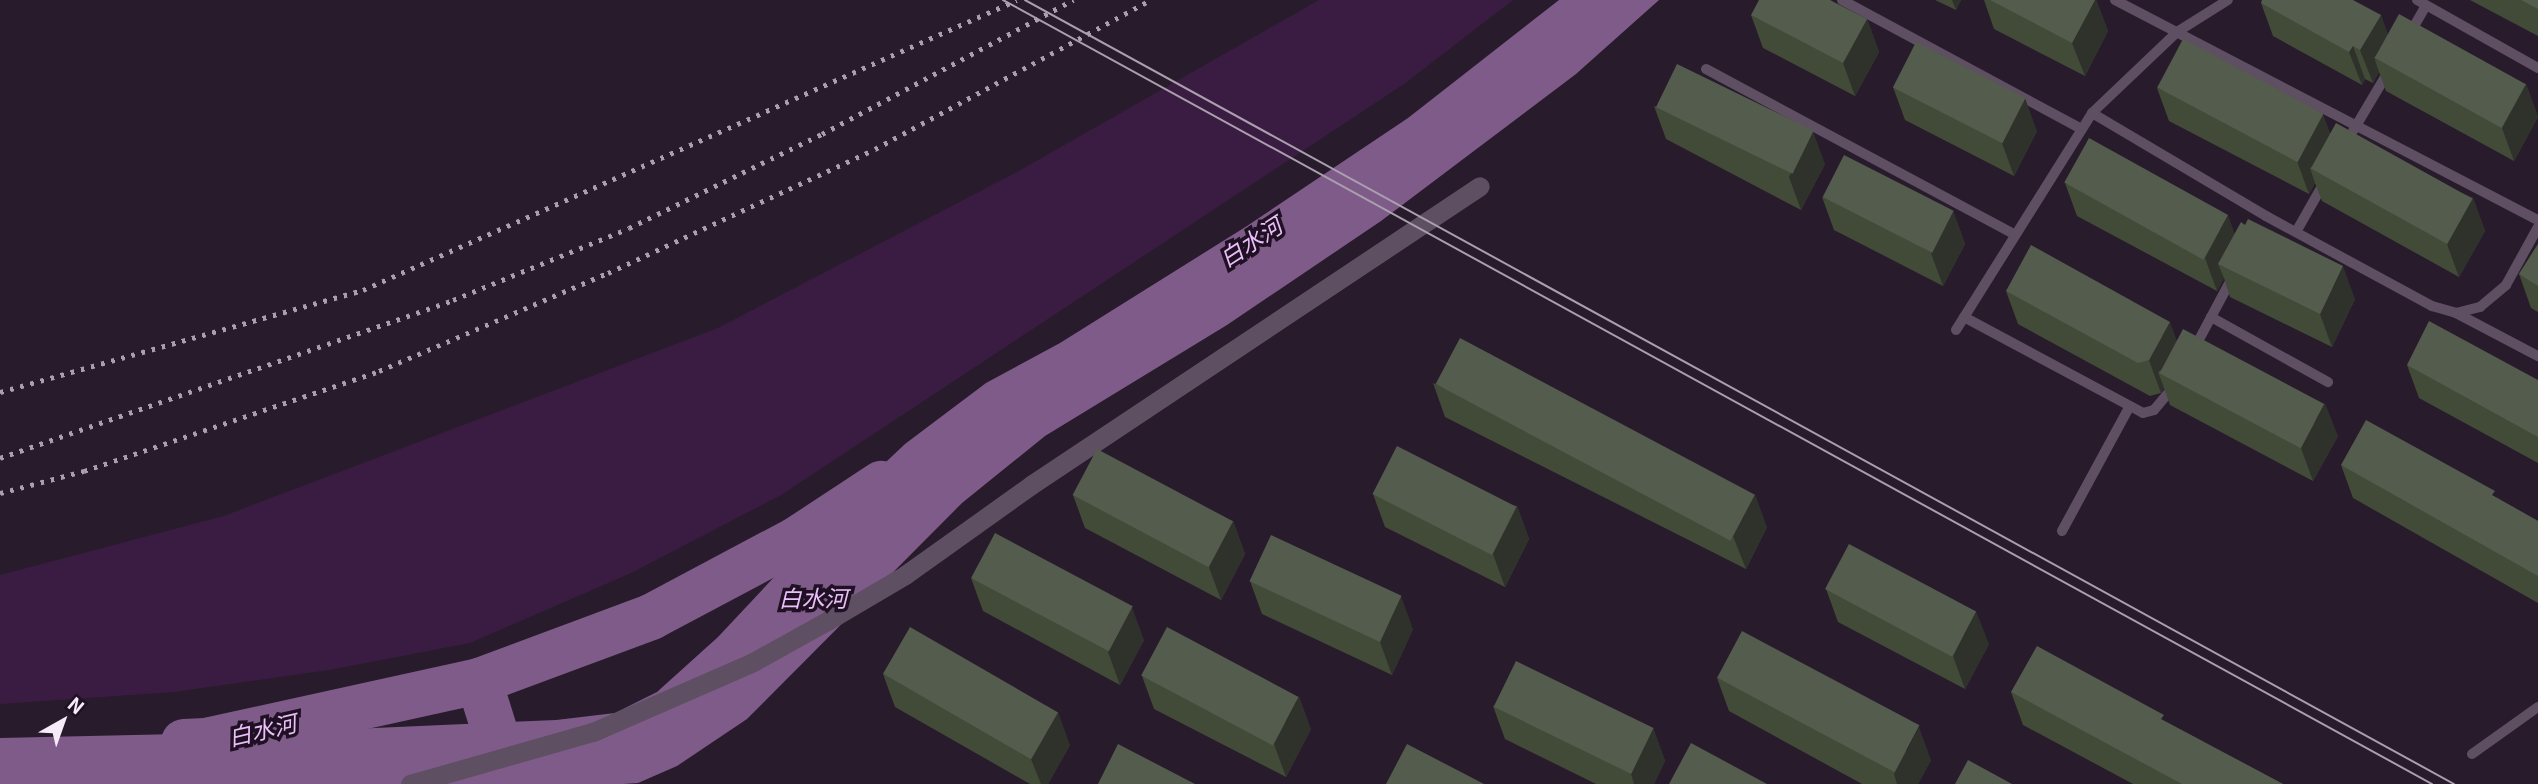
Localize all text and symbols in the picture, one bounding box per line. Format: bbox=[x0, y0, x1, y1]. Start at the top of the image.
water label: 白水河 bbox=[1214, 211, 1286, 271]
water label: 白水河 bbox=[779, 583, 847, 611]
north arrow bbox=[28, 686, 98, 756]
text: N bbox=[63, 690, 91, 719]
water label: 白水河 bbox=[225, 708, 299, 750]

